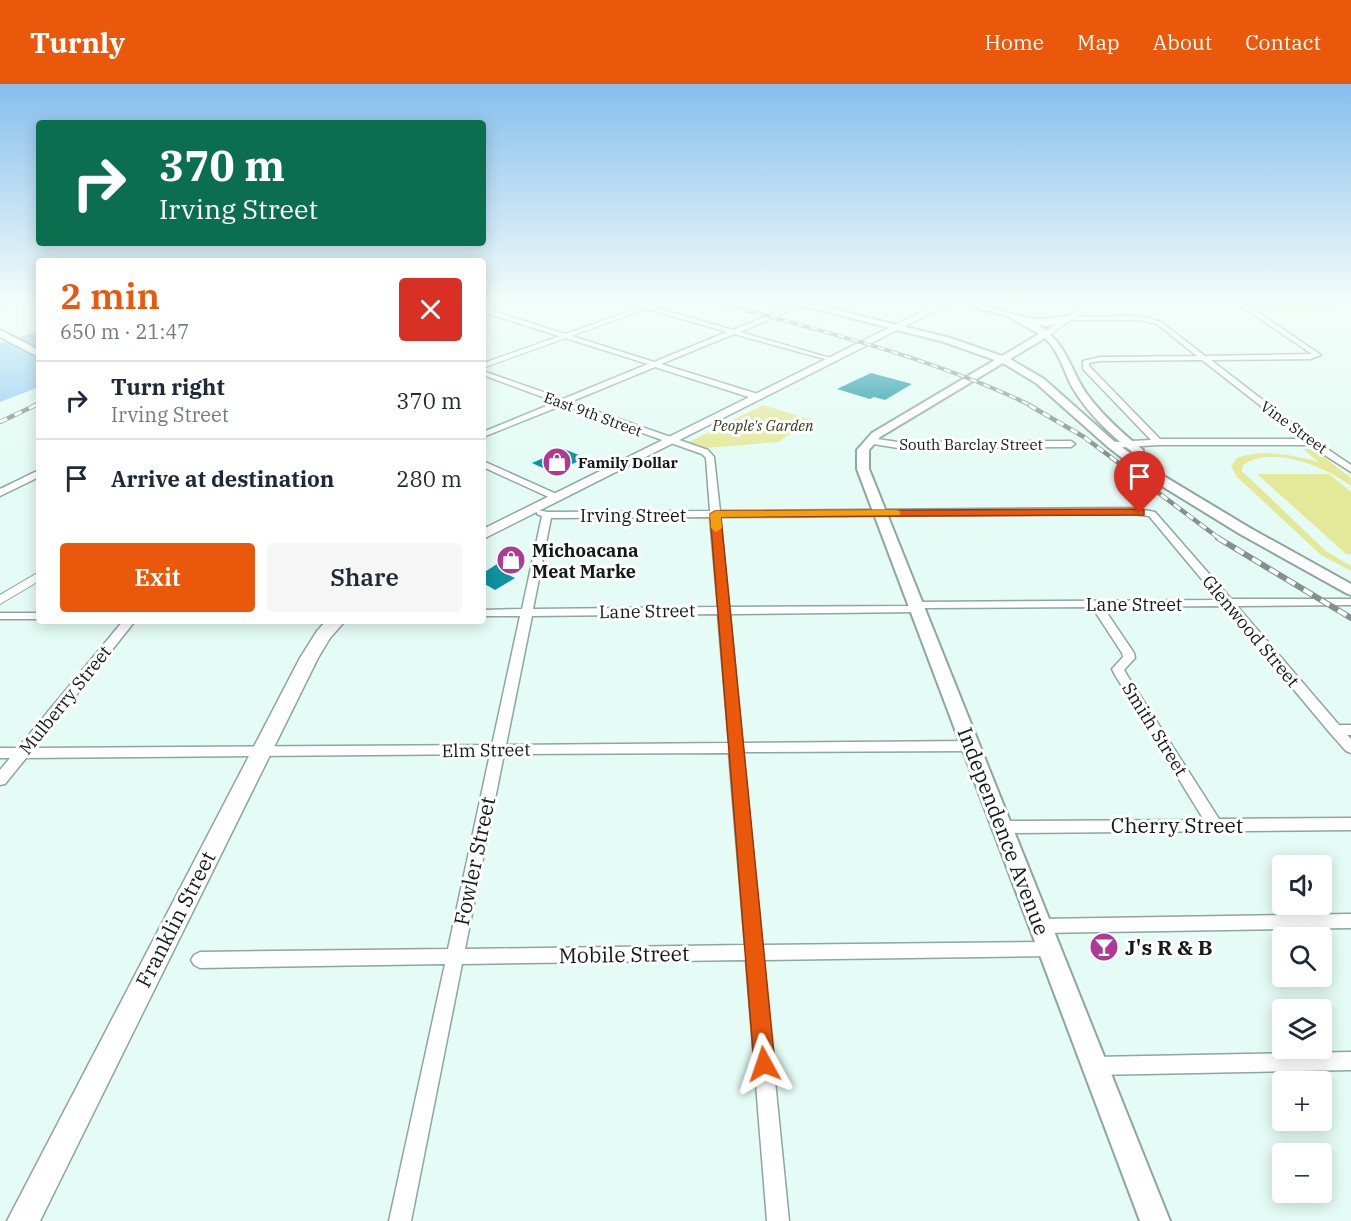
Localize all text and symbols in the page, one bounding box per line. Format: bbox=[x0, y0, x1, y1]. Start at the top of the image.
text: Turnly bbox=[30, 24, 125, 61]
text: Home bbox=[984, 28, 1044, 56]
text: Map bbox=[1077, 28, 1120, 56]
text: About bbox=[1153, 28, 1212, 56]
text: Contact bbox=[1245, 28, 1321, 56]
text: 370 m bbox=[159, 138, 285, 193]
icon: right bbox=[60, 144, 138, 222]
text: Irving Street bbox=[159, 191, 318, 226]
text: 2 min bbox=[60, 272, 160, 319]
button: close bbox=[399, 278, 462, 341]
text: 650 m · 21:47 bbox=[60, 318, 189, 345]
text: Turn right bbox=[111, 372, 225, 401]
icon: right bbox=[60, 384, 93, 417]
text: 370 m bbox=[396, 386, 462, 415]
street label: East 9th Street bbox=[541, 387, 645, 441]
street label: Vine Street bbox=[1257, 396, 1331, 458]
text: Irving Street bbox=[111, 401, 229, 428]
park label: People's Garden bbox=[711, 416, 814, 435]
street label: South Barclay Street bbox=[899, 435, 1043, 454]
shop icon: Family Dollar bbox=[541, 446, 573, 478]
pin bbox=[1114, 451, 1165, 513]
place label: Family Dollar bbox=[578, 453, 678, 472]
icon: arrive bbox=[1123, 460, 1156, 493]
icon: arrive bbox=[60, 462, 93, 495]
text: Arrive at destination bbox=[111, 464, 334, 493]
text: 280 m bbox=[396, 464, 462, 493]
street label: Irving Street bbox=[580, 504, 686, 527]
place label: Michoacana Meat Marke bbox=[532, 539, 639, 583]
button: Exit bbox=[60, 543, 255, 612]
button: Share bbox=[267, 543, 462, 612]
shop icon: Michoacana Meat Marke bbox=[495, 544, 527, 576]
street label: Glenwood Street bbox=[1197, 570, 1305, 692]
street label: Lane Street bbox=[1086, 593, 1182, 616]
street label: Lane Street bbox=[599, 599, 695, 623]
street label: Mulberry Street bbox=[14, 641, 116, 759]
street label: Smith Street bbox=[1117, 678, 1193, 780]
street label: Independence Avenue bbox=[951, 723, 1057, 939]
street label: Elm Street bbox=[441, 738, 531, 762]
street label: Fowler Street bbox=[447, 794, 501, 928]
street label: Cherry Street bbox=[1111, 811, 1243, 839]
street label: Franklin Street bbox=[129, 846, 221, 992]
map controls bbox=[1272, 855, 1332, 1203]
button: sound bbox=[1272, 855, 1332, 915]
button: search bbox=[1272, 927, 1332, 987]
bar icon: J's R & B bbox=[1088, 931, 1120, 963]
place label: J's R & B bbox=[1125, 933, 1213, 961]
street label: Mobile Street bbox=[558, 939, 690, 969]
button: layers bbox=[1272, 999, 1332, 1059]
position arrow bbox=[732, 1032, 796, 1096]
button: + bbox=[1272, 1071, 1332, 1131]
button: − bbox=[1272, 1143, 1332, 1203]

